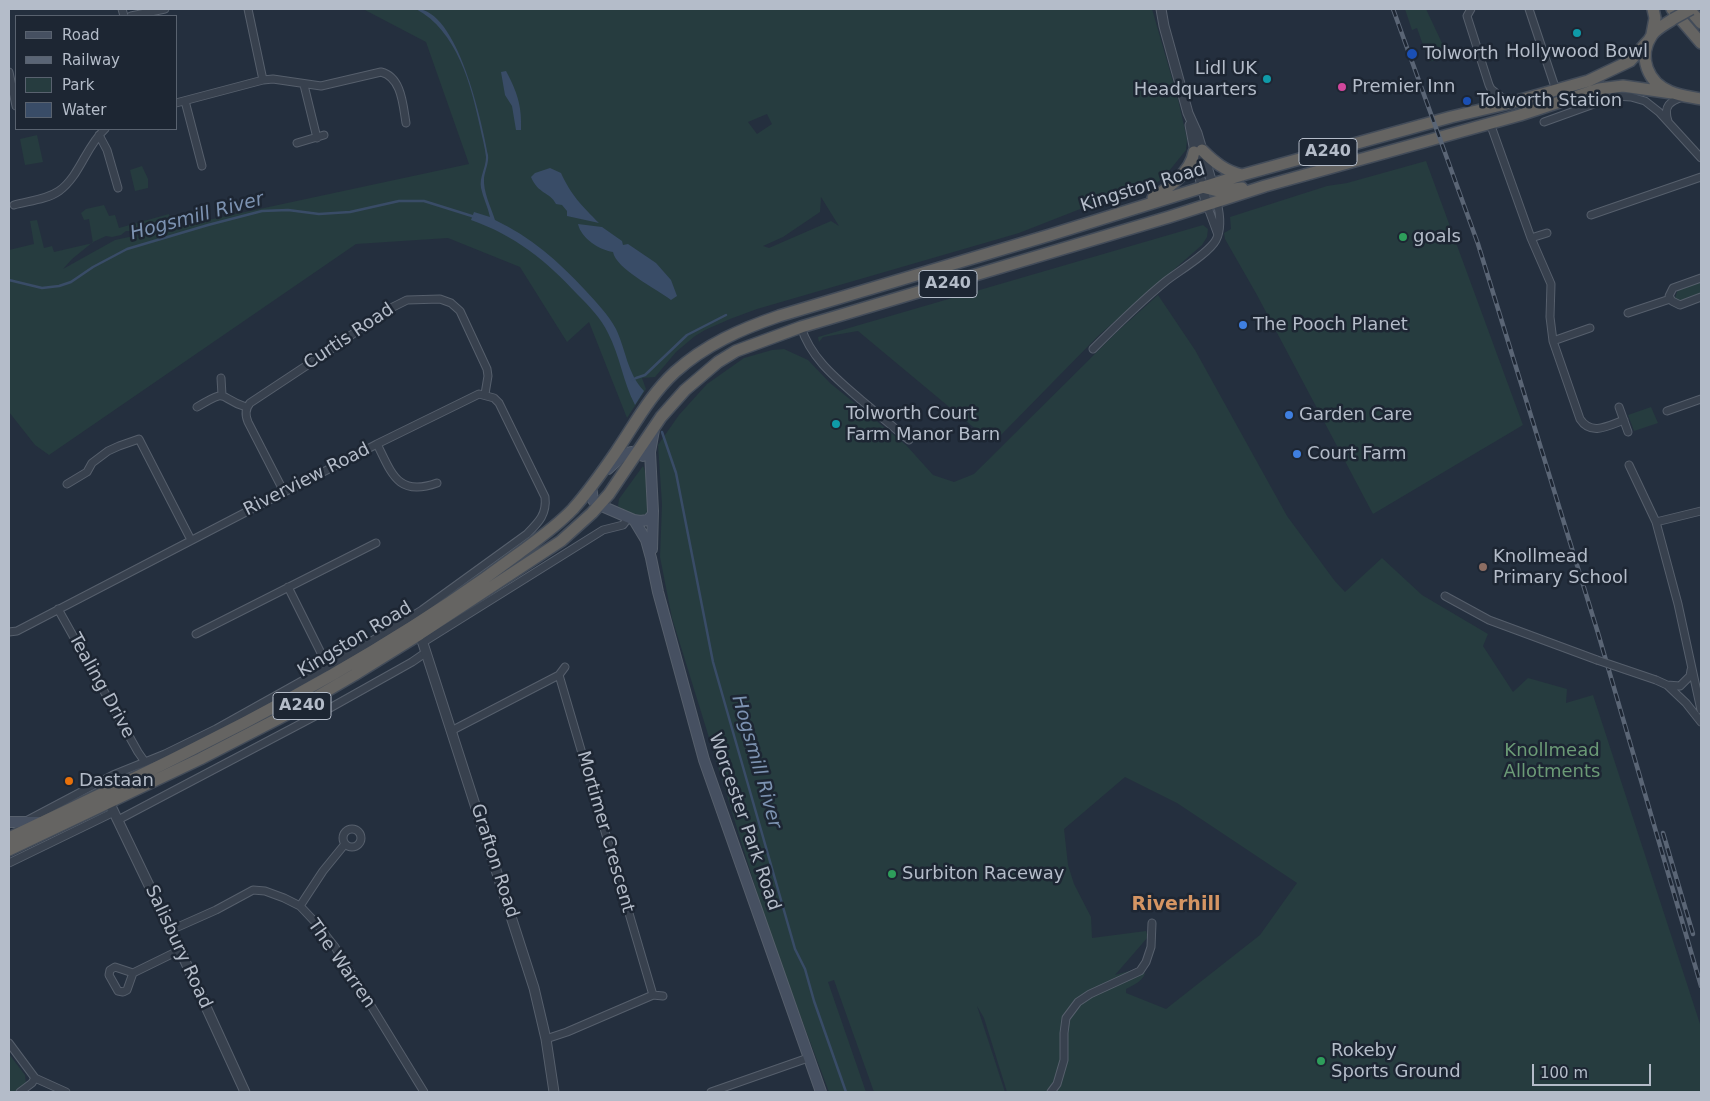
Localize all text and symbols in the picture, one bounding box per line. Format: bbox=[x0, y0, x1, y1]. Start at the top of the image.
legend bbox=[15, 15, 178, 130]
text: Road bbox=[62, 26, 100, 44]
marker: Hollywood Bowl bbox=[1571, 27, 1583, 39]
place label: Hollywood Bowl bbox=[1506, 41, 1648, 63]
place label: Tolworth bbox=[1423, 43, 1499, 65]
marker: Tolworth bbox=[1405, 47, 1419, 61]
text: Railway bbox=[62, 51, 120, 69]
place label: Lidl UK Headquarters bbox=[1134, 58, 1257, 100]
marker: Lidl UK Headquarters bbox=[1261, 73, 1273, 85]
text: Park bbox=[62, 76, 94, 94]
place label: Premier Inn bbox=[1352, 76, 1455, 98]
marker: Premier Inn bbox=[1336, 81, 1348, 93]
place label: Tolworth Station bbox=[1477, 90, 1622, 112]
marker: Tolworth Station bbox=[1461, 95, 1473, 107]
text: Water bbox=[62, 101, 106, 119]
road number: A240 bbox=[1299, 138, 1357, 166]
street label: Kingston Road bbox=[1078, 159, 1208, 217]
water label: Hogsmill River bbox=[128, 188, 266, 246]
place label: goals bbox=[1413, 226, 1461, 248]
marker: goals bbox=[1397, 231, 1409, 243]
road number: A240 bbox=[919, 270, 977, 298]
street label: Curtis Road bbox=[300, 299, 398, 375]
place label: The Pooch Planet bbox=[1253, 314, 1408, 336]
marker: The Pooch Planet bbox=[1237, 319, 1249, 331]
place label: Tolworth Court Farm Manor Barn bbox=[846, 403, 1000, 446]
place label: Garden Care bbox=[1299, 404, 1412, 426]
marker: Garden Care bbox=[1283, 409, 1295, 421]
marker: Tolworth Court Farm Manor Barn bbox=[830, 418, 842, 430]
street label: Riverview Road bbox=[240, 439, 374, 521]
place label: Court Farm bbox=[1307, 443, 1407, 465]
marker: Court Farm bbox=[1291, 448, 1303, 460]
place label: Knollmead Primary School bbox=[1493, 546, 1628, 588]
marker: Knollmead Primary School bbox=[1477, 561, 1489, 573]
street label: Kingston Road bbox=[294, 597, 416, 683]
street label: Tealing Drive bbox=[63, 630, 139, 742]
road number: A240 bbox=[273, 692, 331, 719]
water label: Hogsmill River bbox=[726, 693, 786, 831]
street label: Worcester Park Road bbox=[703, 730, 785, 914]
park label: Knollmead Allotments bbox=[1504, 740, 1600, 782]
street label: Mortimer Crescent bbox=[572, 749, 638, 915]
place label: Dastaan bbox=[79, 770, 154, 792]
marker: Dastaan bbox=[63, 775, 75, 787]
street label: Grafton Road bbox=[465, 801, 523, 921]
place label: Surbiton Raceway bbox=[902, 863, 1064, 885]
marker: Surbiton Raceway bbox=[886, 868, 898, 880]
street label: Salisbury Road bbox=[140, 882, 216, 1012]
district label: Riverhill bbox=[1132, 894, 1220, 916]
street label: The Warren bbox=[302, 915, 380, 1013]
place label: Rokeby Sports Ground bbox=[1331, 1040, 1461, 1082]
scale bar bbox=[1535, 1054, 1654, 1086]
marker: Rokeby Sports Ground bbox=[1315, 1055, 1327, 1067]
text: 100 m bbox=[1540, 1064, 1588, 1082]

